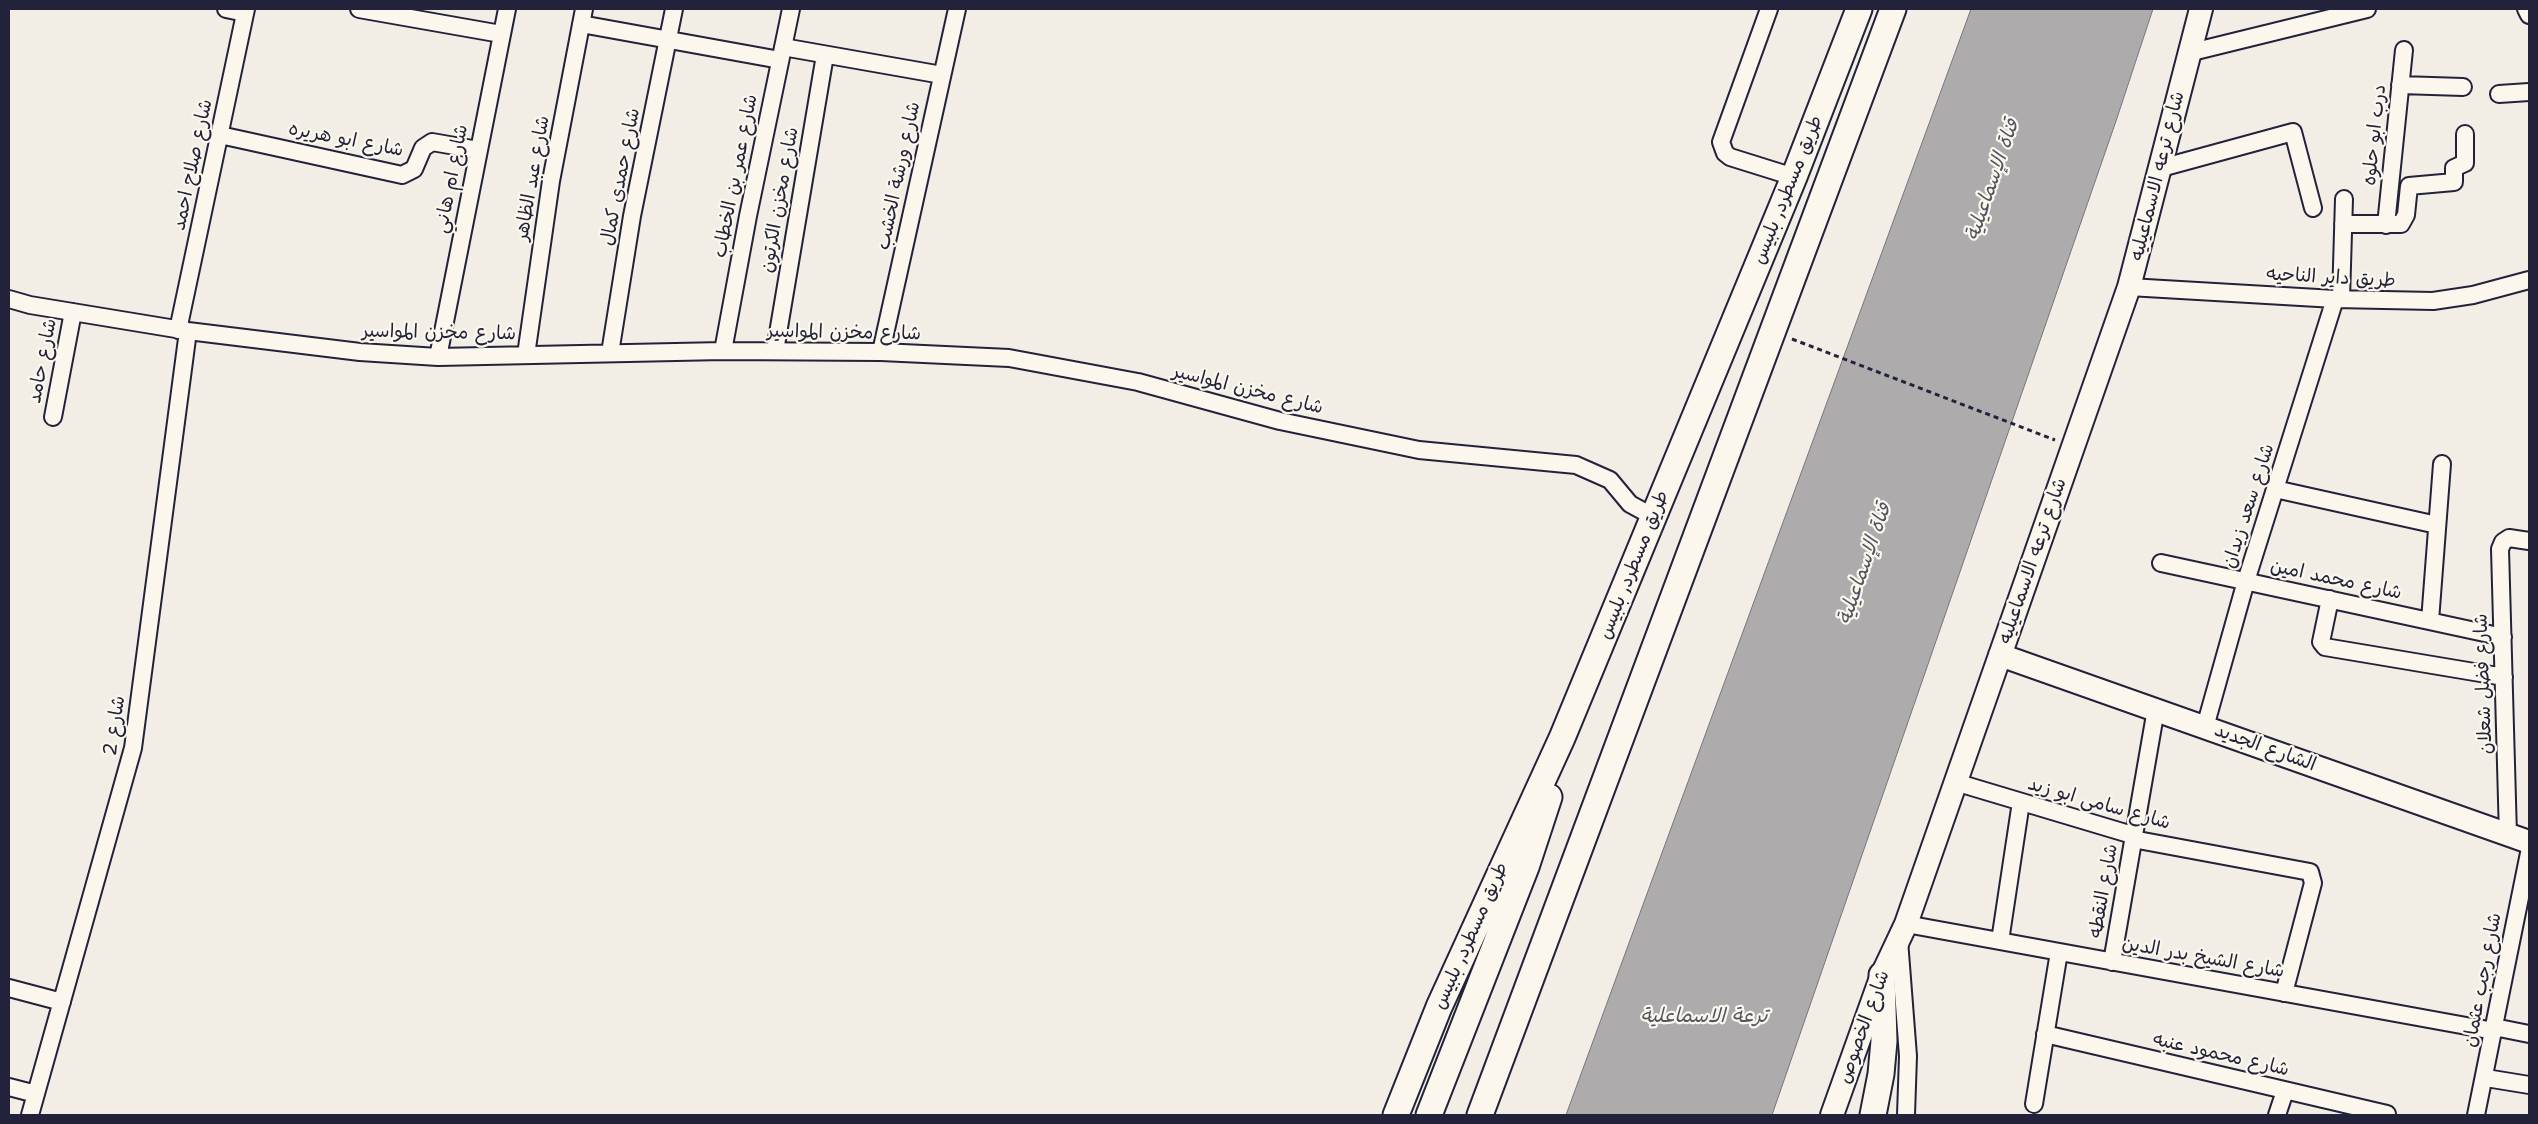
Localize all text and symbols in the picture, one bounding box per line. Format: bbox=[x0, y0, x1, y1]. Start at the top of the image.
street label: درب ابو حلوه bbox=[2358, 83, 2392, 187]
street label: شارع ترعه الاسماعيليه bbox=[2126, 89, 2190, 263]
street label: شارع عمر بن الخطاب bbox=[709, 92, 763, 260]
street label: شارع صلاح احمد bbox=[168, 97, 218, 233]
street label: شارع ورشة الخشب bbox=[872, 100, 926, 252]
street label: شارع حمدى كمال bbox=[596, 106, 646, 248]
street label: طريق مسطرد, بلبيس bbox=[1748, 112, 1828, 268]
street label: شارع عبد الظاهر bbox=[511, 114, 555, 242]
water label: قناة الإسماعيلية bbox=[1961, 116, 2025, 244]
street label: شارع ابو هريره bbox=[287, 118, 405, 162]
street label: شارع ام هاني bbox=[430, 123, 474, 235]
street label: شارع مخزن الكرتون bbox=[756, 125, 804, 275]
street label: طريق داير الناحيه bbox=[2266, 263, 2396, 293]
street label: شارع حامد bbox=[24, 317, 62, 405]
street label: شارع مخزن المواسير bbox=[362, 320, 516, 346]
street label: شارع مخزن المواسير bbox=[767, 320, 921, 346]
street label: شارع مخزن المواسير bbox=[1171, 360, 1325, 420]
street label: شارع سعد زيدان bbox=[2218, 441, 2280, 571]
street label: شارع ترعه الاسماعيليه bbox=[1994, 475, 2072, 647]
street label: طريق مسطرد, بلبيس bbox=[1594, 487, 1674, 643]
water label: قناة الإسماعيلية bbox=[1833, 500, 1897, 628]
street label: شارع محمد امين bbox=[2268, 555, 2404, 605]
street label: شارع فضل شعلان bbox=[2470, 613, 2498, 755]
street label: شارع 2 bbox=[99, 694, 131, 758]
street label: الشارع الجديد bbox=[2211, 719, 2319, 777]
street label: شارع سامى ابو زيد bbox=[2025, 773, 2173, 835]
street label: شارع النقطه bbox=[2085, 842, 2123, 940]
street label: طريق مسطرد, بلبيس bbox=[1428, 859, 1514, 1013]
street label: شارع رجب عثمان bbox=[2459, 911, 2507, 1049]
street label: شارع الشيخ بدر الدين bbox=[2120, 932, 2286, 984]
street label: شارع الخصوص bbox=[1833, 967, 1895, 1087]
water label: ترعة الاسماعلية bbox=[1641, 1005, 1767, 1029]
street label: شارع محمود عنبه bbox=[2151, 1028, 2291, 1082]

